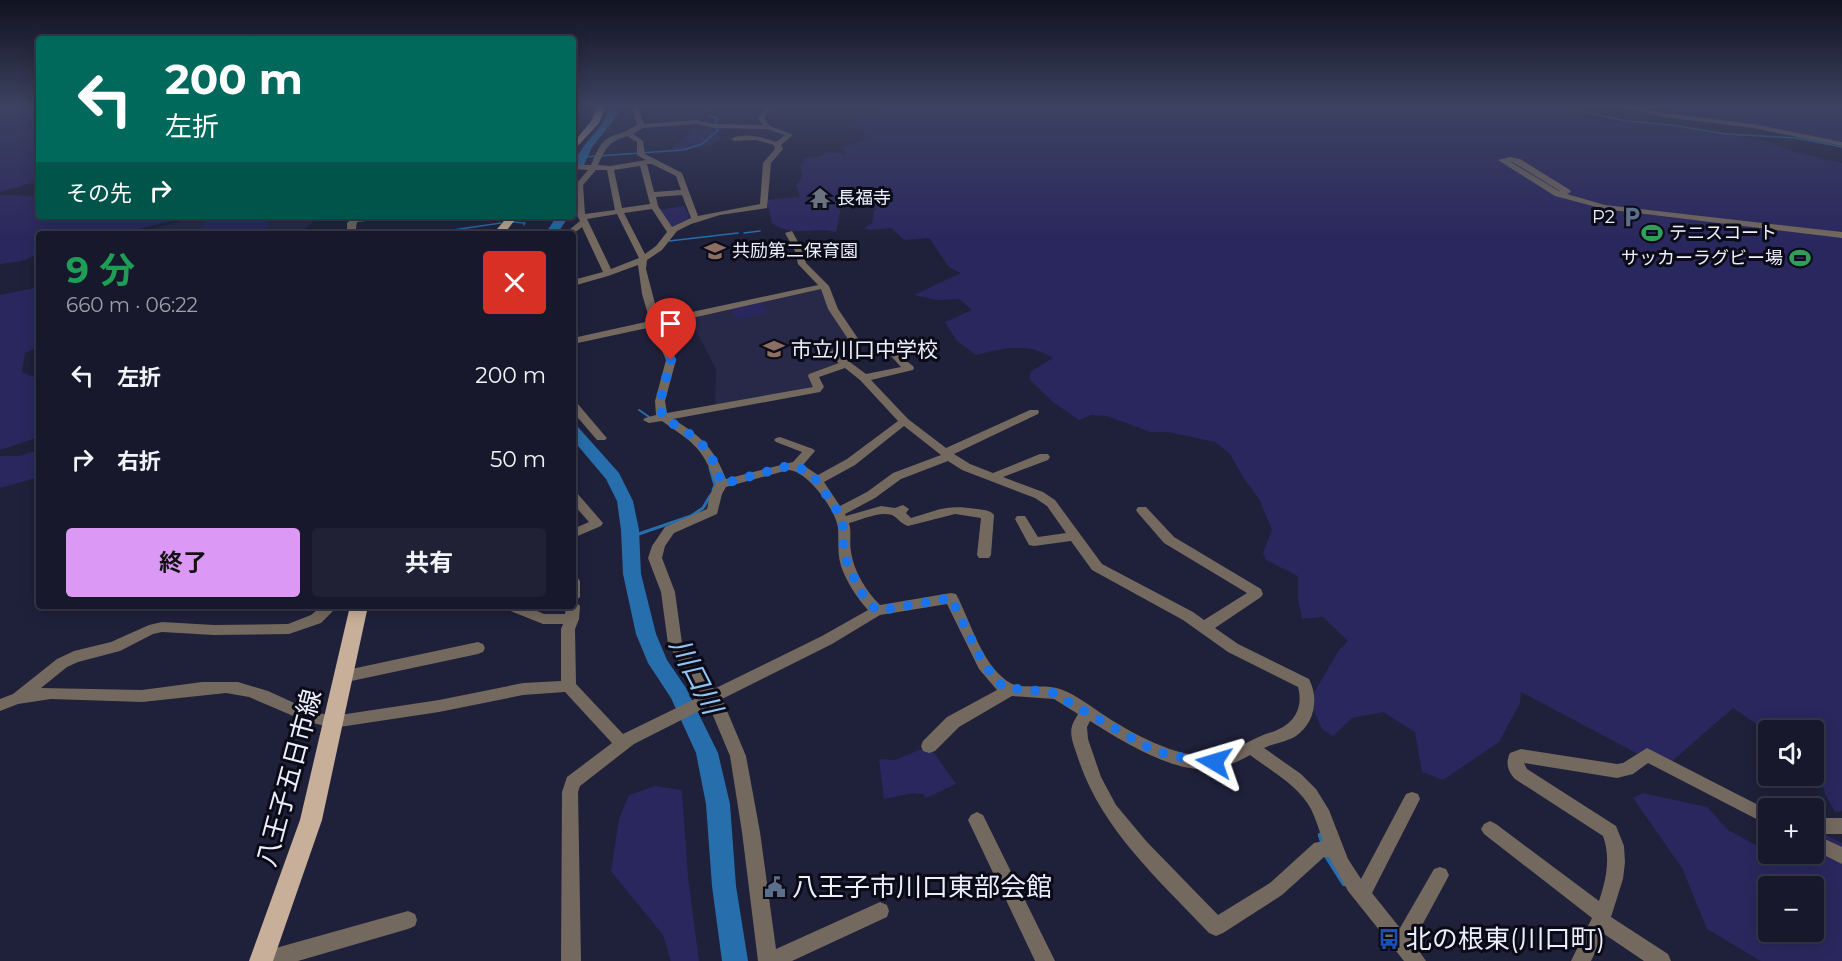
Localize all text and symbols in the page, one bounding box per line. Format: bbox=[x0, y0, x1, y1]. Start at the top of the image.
text: 200 m bbox=[165, 53, 303, 105]
icon: left bbox=[66, 60, 144, 138]
text: 左折 bbox=[165, 110, 219, 143]
icon: right bbox=[144, 174, 177, 207]
text: その先 bbox=[66, 180, 132, 207]
temple icon: 長福寺 bbox=[808, 186, 832, 210]
place label: 長福寺 bbox=[837, 187, 891, 209]
parking icon: P2 bbox=[1620, 205, 1644, 229]
place label: P2 bbox=[1592, 206, 1615, 228]
sports icon: テニスコート bbox=[1640, 221, 1664, 245]
place label: テニスコート bbox=[1669, 222, 1777, 244]
school or university icon: 共励第二保育園 bbox=[703, 239, 727, 263]
place label: 共励第二保育園 bbox=[732, 240, 858, 262]
sports icon: サッカーラグビー場 bbox=[1788, 246, 1812, 270]
place label: サッカーラグビー場 bbox=[1621, 247, 1783, 269]
text: 9 分 bbox=[66, 248, 135, 292]
button: close bbox=[483, 251, 546, 314]
text: 660 m · 06:22 bbox=[66, 293, 198, 317]
pin bbox=[645, 298, 696, 360]
icon: arrive bbox=[654, 307, 687, 340]
school or university icon: 市立川口中学校 bbox=[762, 337, 786, 361]
place label: 市立川口中学校 bbox=[791, 337, 938, 362]
icon: left bbox=[66, 359, 99, 392]
text: 200 m bbox=[475, 362, 546, 389]
text: 左折 bbox=[117, 364, 161, 391]
icon: right bbox=[66, 443, 99, 476]
text: 50 m bbox=[490, 446, 546, 473]
text: 右折 bbox=[117, 448, 161, 475]
button: 終了 bbox=[66, 528, 300, 597]
button: 共有 bbox=[312, 528, 546, 597]
water label: 川口川 bbox=[663, 632, 730, 722]
street label: 八王子五日市線 bbox=[250, 686, 328, 870]
map controls bbox=[1758, 720, 1824, 942]
button: sound bbox=[1758, 720, 1824, 786]
position arrow bbox=[1182, 730, 1246, 794]
button: + bbox=[1758, 798, 1824, 864]
place label: 八王子市川口東部会館 bbox=[792, 871, 1052, 903]
public building icon: 八王子市川口東部会館 bbox=[763, 875, 787, 899]
button: − bbox=[1758, 876, 1824, 942]
place label: 北の根東(川口町) bbox=[1406, 923, 1605, 955]
bus stop icon: 北の根東(川口町) bbox=[1377, 927, 1401, 951]

